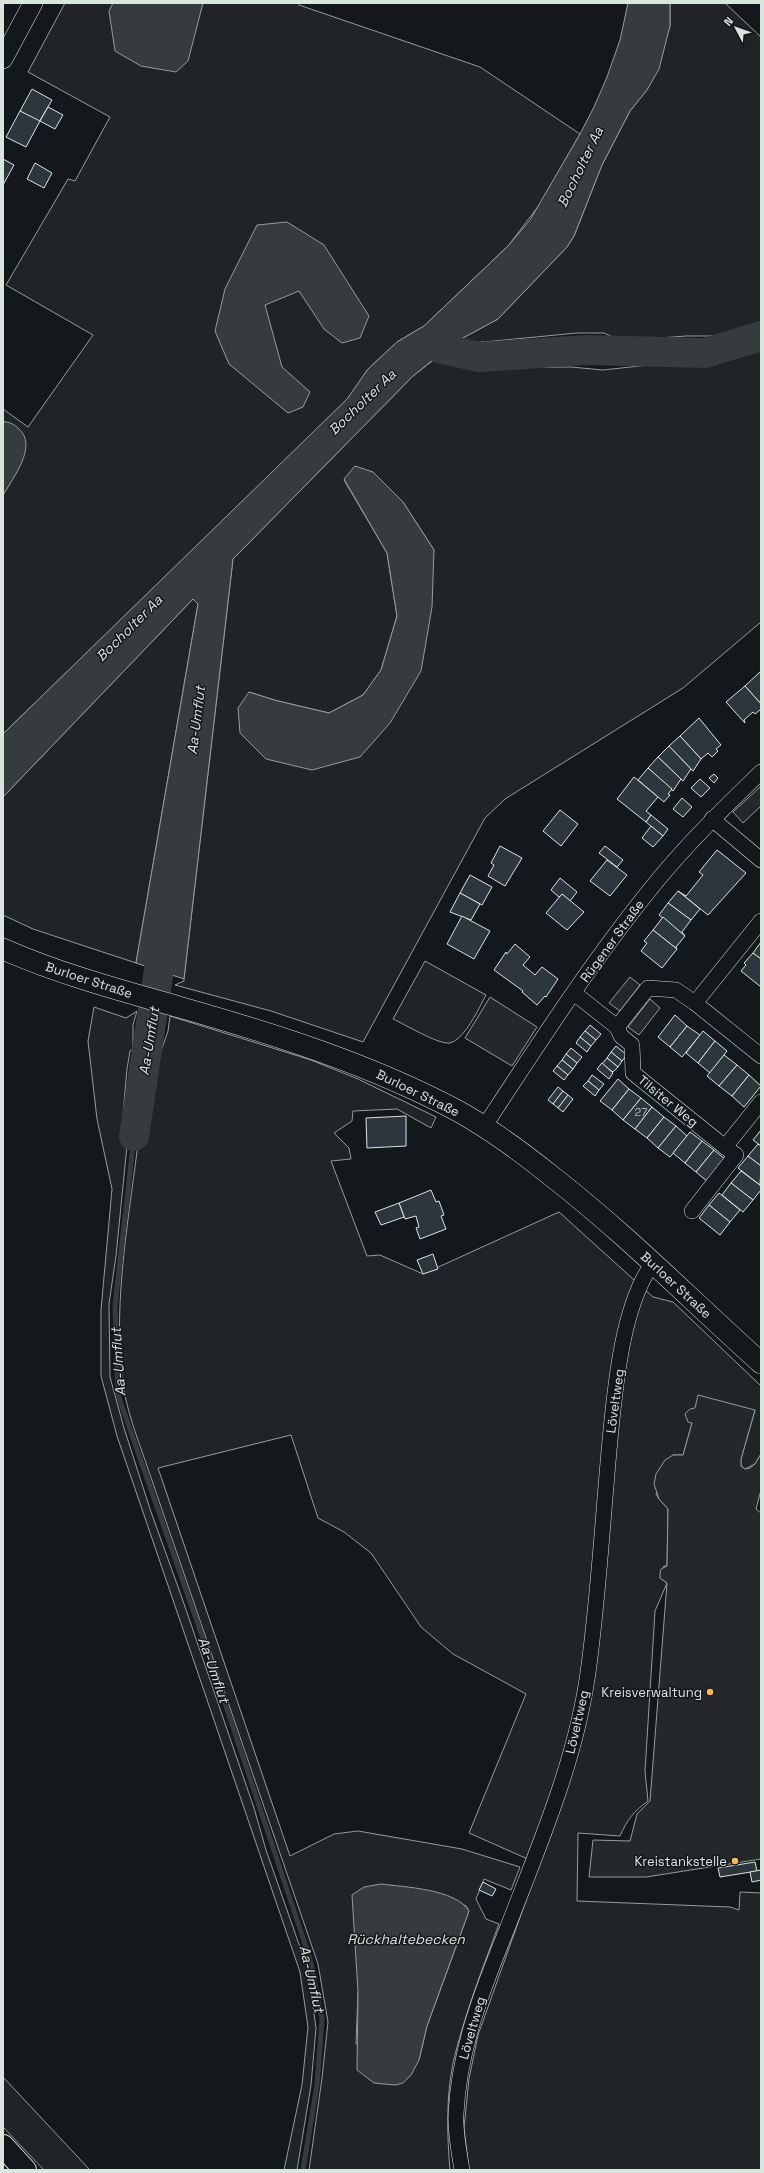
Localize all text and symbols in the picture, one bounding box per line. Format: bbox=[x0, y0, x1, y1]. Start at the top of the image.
north arrow bbox=[716, 8, 756, 48]
text: N bbox=[721, 14, 736, 29]
water label: Bocholter Aa bbox=[553, 123, 608, 210]
water label: Bocholter Aa bbox=[324, 365, 400, 439]
water label: Bocholter Aa bbox=[92, 590, 167, 665]
water label: Aa-Umflut bbox=[183, 683, 209, 755]
street label: Rügener Straße bbox=[576, 896, 648, 986]
street label: Burloer Straße bbox=[43, 958, 135, 1002]
water label: Aa-Umflut bbox=[135, 1004, 163, 1076]
street label: Burloer Straße bbox=[374, 1066, 462, 1120]
street label: Tilsiter Weg bbox=[634, 1071, 702, 1131]
house number: 27 bbox=[635, 1105, 647, 1119]
street label: Burloer Straße bbox=[637, 1248, 715, 1322]
water label: Aa-Umflut bbox=[107, 1326, 129, 1397]
street label: Löveltweg bbox=[602, 1368, 628, 1434]
water label: Aa-Umflut bbox=[194, 1635, 234, 1707]
place label: Kreisverwaltung bbox=[601, 1684, 702, 1701]
marker: Kreisverwaltung bbox=[705, 1687, 715, 1697]
street label: Löveltweg bbox=[561, 1689, 593, 1755]
place label: Kreistankstelle bbox=[634, 1853, 727, 1870]
marker: Kreistankstelle bbox=[730, 1856, 740, 1866]
water label: Rückhaltebecken bbox=[347, 1930, 465, 1948]
water label: Aa-Umflut bbox=[296, 1944, 329, 2016]
street label: Löveltweg bbox=[455, 1995, 489, 2061]

